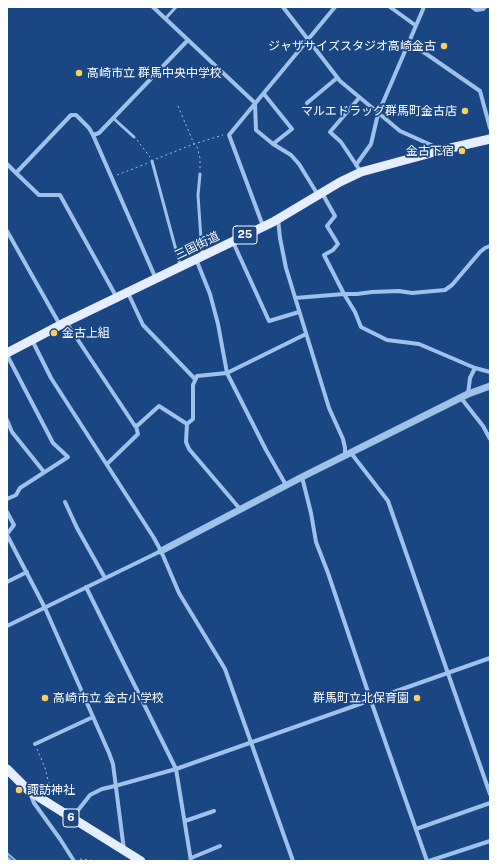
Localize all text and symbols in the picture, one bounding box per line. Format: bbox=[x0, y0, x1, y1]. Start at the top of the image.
place label: ジャザサイズスタジオ高崎金古 bbox=[268, 39, 436, 53]
marker: ジャザサイズスタジオ高崎金古 bbox=[439, 41, 449, 51]
place label: 高崎市立 群馬中央中学校 bbox=[87, 66, 222, 80]
marker: 高崎市立 群馬中央中学校 bbox=[74, 68, 84, 78]
place label: マルエドラッグ群馬町金古店 bbox=[301, 104, 457, 118]
marker: マルエドラッグ群馬町金古店 bbox=[460, 106, 470, 116]
place label: 金古下宿 bbox=[406, 144, 454, 158]
marker: 金古下宿 bbox=[457, 146, 467, 156]
road number: 25 bbox=[233, 226, 257, 244]
street label: 三国街道 bbox=[172, 229, 222, 263]
place label: 金古上組 bbox=[62, 326, 110, 340]
marker: 金古上組 bbox=[49, 328, 59, 338]
place label: 高崎市立 金古小学校 bbox=[53, 691, 164, 705]
place label: 群馬町立北保育園 bbox=[313, 691, 409, 705]
marker: 高崎市立 金古小学校 bbox=[40, 693, 50, 703]
marker: 群馬町立北保育園 bbox=[412, 693, 422, 703]
place label: 諏訪神社 bbox=[27, 783, 75, 797]
marker: 諏訪神社 bbox=[14, 785, 24, 795]
road number: 6 bbox=[63, 809, 79, 827]

